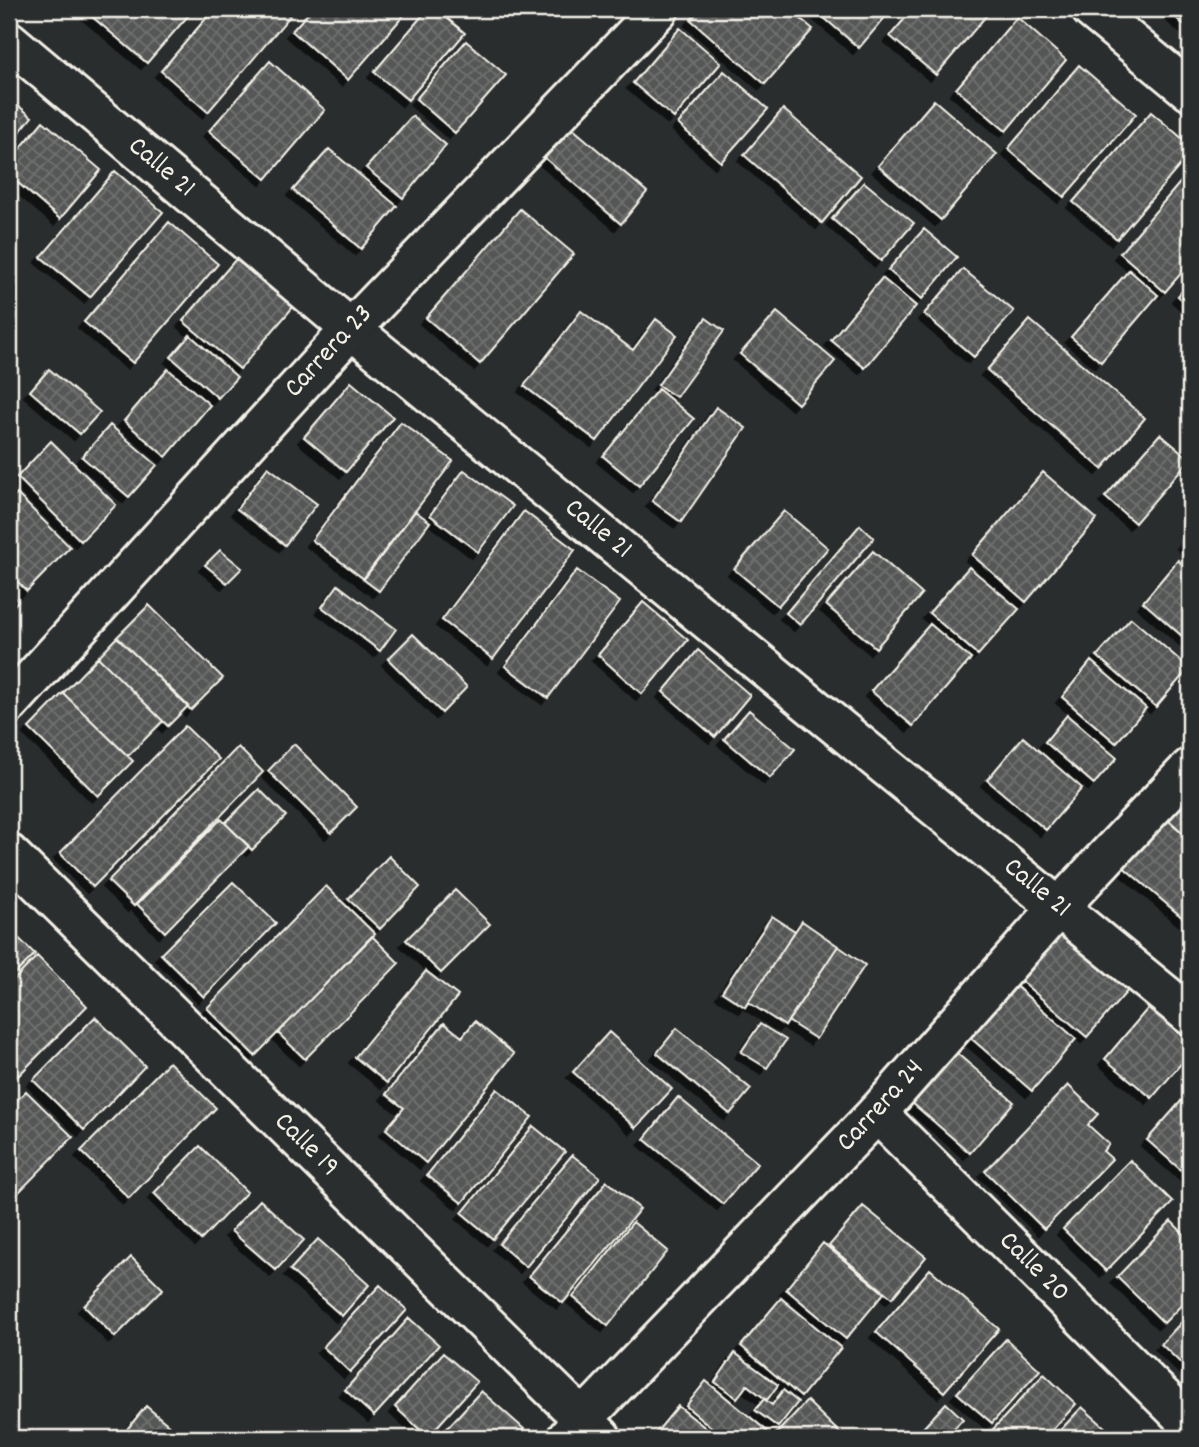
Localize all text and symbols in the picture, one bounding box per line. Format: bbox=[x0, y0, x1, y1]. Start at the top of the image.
street label: Calle 21 bbox=[118, 128, 203, 209]
street label: Carrera 23 bbox=[276, 297, 383, 408]
street label: Calle 21 bbox=[554, 490, 640, 570]
street label: Calle 21 bbox=[993, 849, 1079, 929]
street label: Carrera 24 bbox=[829, 1051, 935, 1162]
street label: Calle 19 bbox=[264, 1104, 347, 1188]
street label: Calle 20 bbox=[988, 1223, 1078, 1313]

